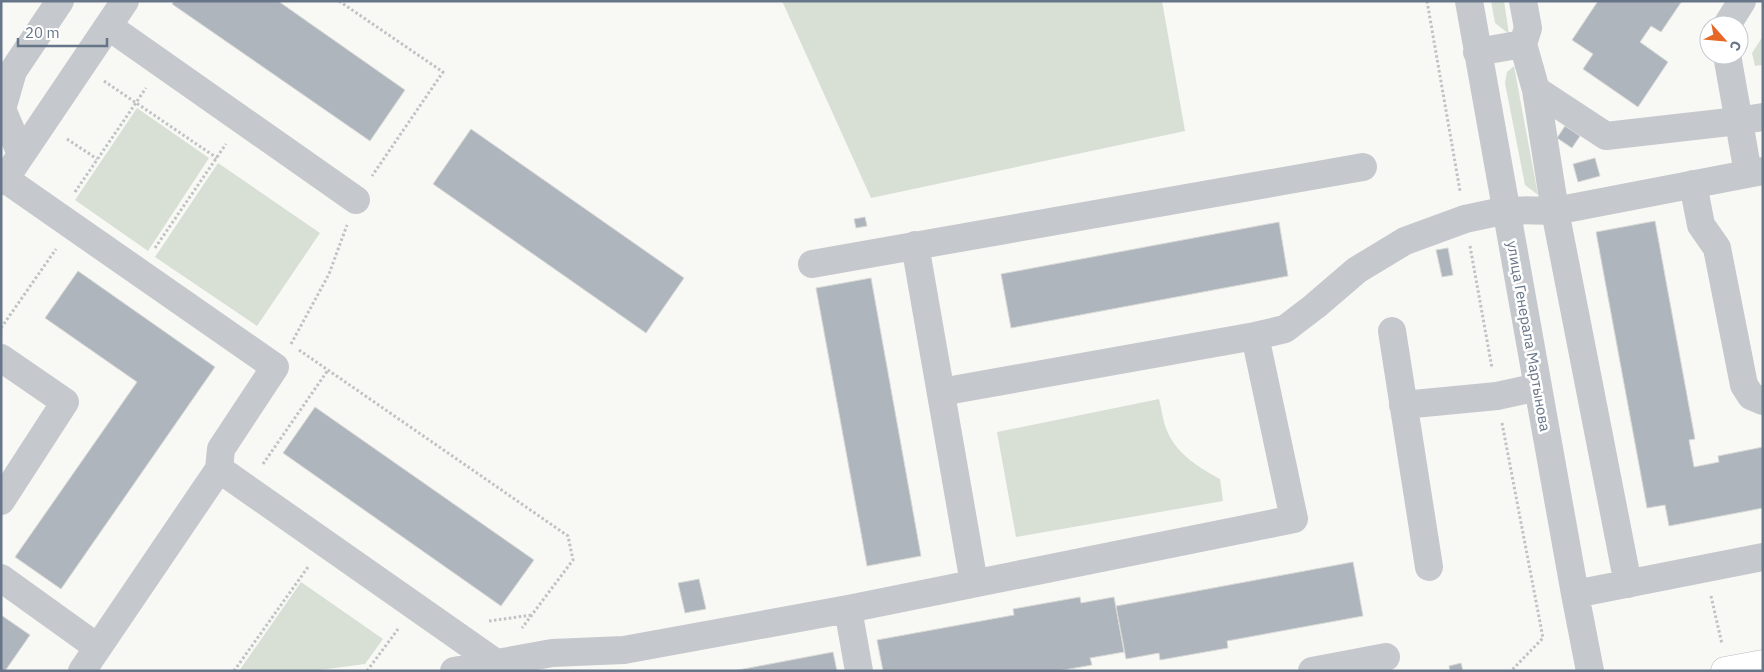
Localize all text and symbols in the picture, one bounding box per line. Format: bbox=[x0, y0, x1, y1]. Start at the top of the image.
scale bar bbox=[18, 15, 106, 47]
north arrow bbox=[1699, 15, 1749, 65]
text: 20 m bbox=[25, 23, 60, 42]
text: С bbox=[1725, 38, 1746, 54]
street label: улица Генерала Мартынова bbox=[1503, 239, 1555, 433]

